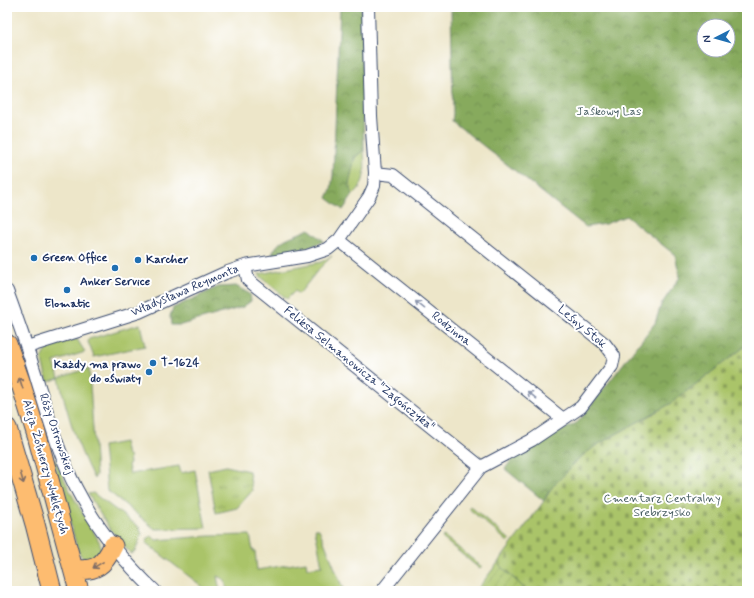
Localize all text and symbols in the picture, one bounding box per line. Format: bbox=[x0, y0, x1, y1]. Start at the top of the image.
north arrow bbox=[696, 18, 736, 58]
text: N bbox=[700, 35, 714, 43]
park label: Jaśkowy Las bbox=[577, 104, 641, 120]
place label: Green Office bbox=[42, 250, 107, 266]
place label: Karcher bbox=[146, 252, 188, 268]
marker: Green Office bbox=[29, 253, 39, 263]
marker: Karcher bbox=[133, 255, 143, 265]
street label: Władysława Reymonta bbox=[129, 261, 241, 321]
marker: Anker Service bbox=[110, 263, 120, 273]
place label: Anker Service bbox=[80, 274, 151, 290]
marker: Elomatic bbox=[62, 285, 72, 295]
place label: Elomatic bbox=[44, 296, 90, 312]
one-way arrow bbox=[414, 300, 425, 309]
street label: Leśny Stok bbox=[554, 302, 610, 352]
street label: Feliksa Selmanowicza "Zagończyka" bbox=[280, 303, 438, 436]
street label: Rodzinna bbox=[428, 308, 475, 350]
place label: T-1624 bbox=[161, 355, 199, 371]
place label: Każdy ma prawo do oświaty bbox=[54, 357, 141, 387]
marker: T-1624 bbox=[148, 358, 158, 368]
marker: Każdy ma prawo do oświaty bbox=[144, 367, 154, 377]
one-way arrow bbox=[17, 377, 24, 390]
one-way arrow bbox=[527, 390, 538, 399]
street label: Róży Ostrowskiej bbox=[35, 391, 77, 477]
street label: Aleja Żołnierzy Wyklętych bbox=[18, 398, 72, 537]
one-way arrow bbox=[19, 472, 26, 485]
park label: Cmentarz Centralny Srebrzysko bbox=[603, 491, 721, 521]
one-way arrow bbox=[93, 561, 104, 569]

